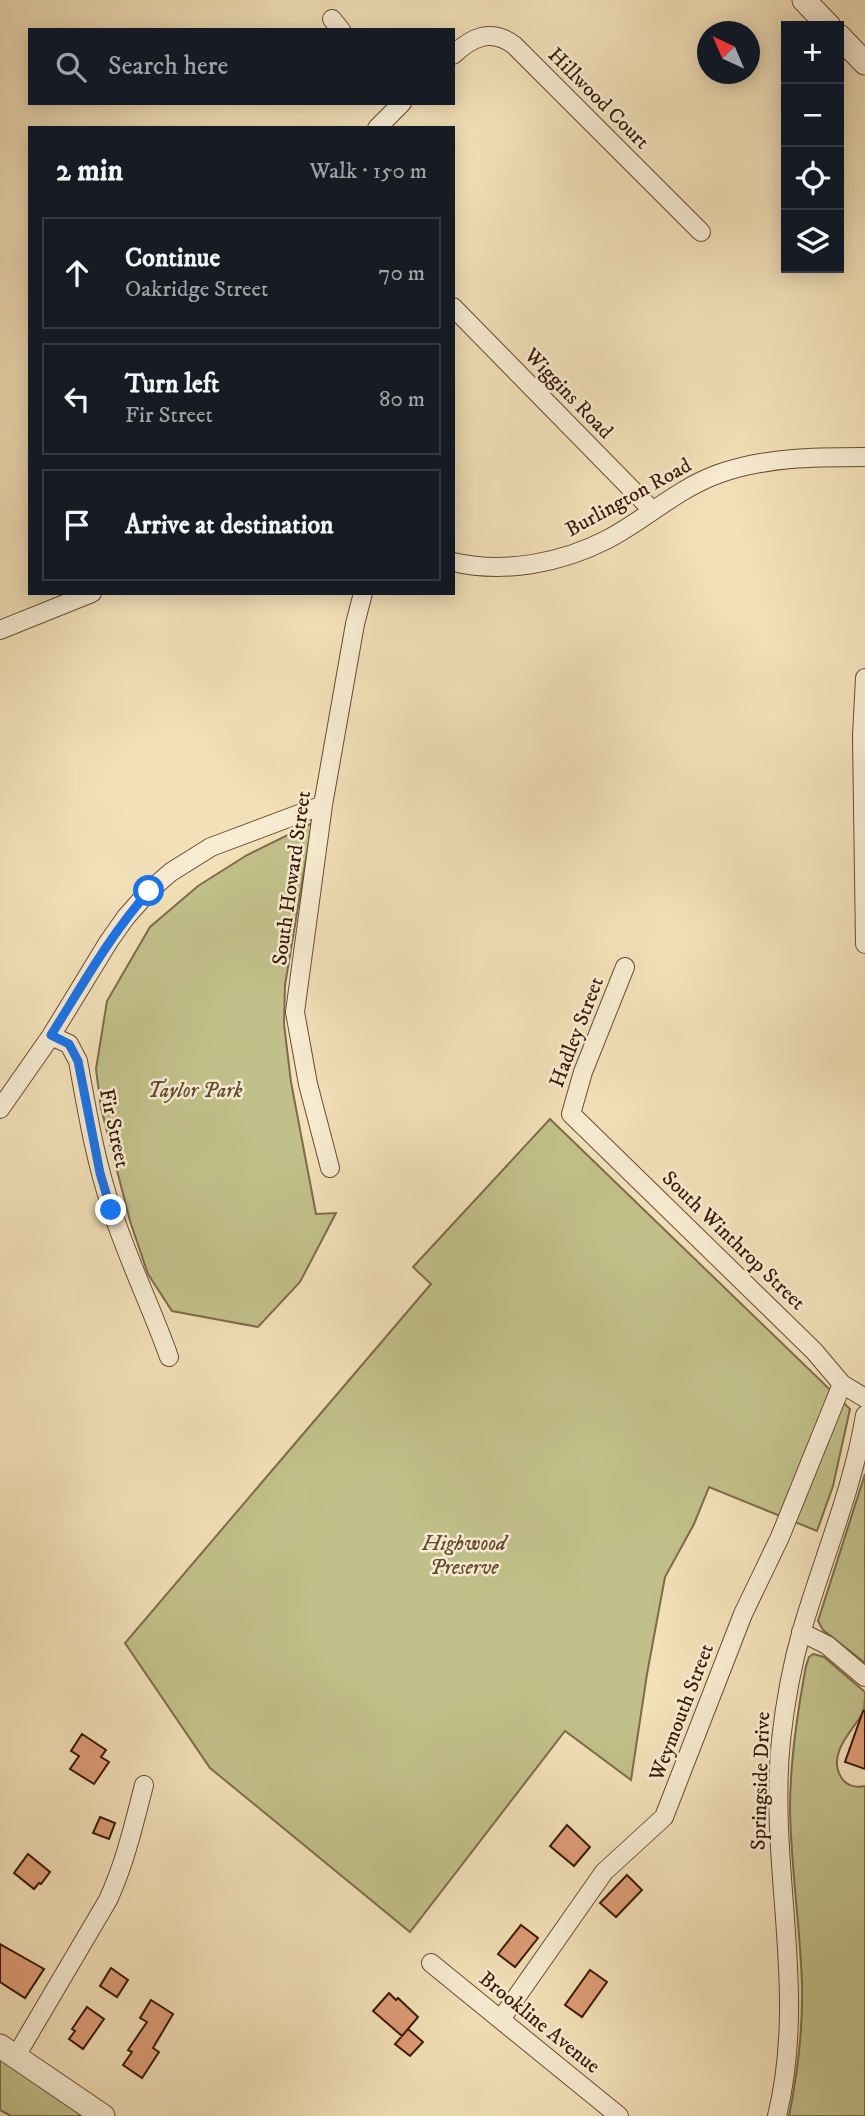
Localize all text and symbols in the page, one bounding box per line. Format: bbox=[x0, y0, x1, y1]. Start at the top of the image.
north arrow bbox=[697, 21, 760, 84]
map controls bbox=[781, 21, 844, 273]
button: + bbox=[781, 21, 844, 84]
search box bbox=[28, 28, 455, 105]
street label: Hillwood Court bbox=[542, 42, 655, 155]
icon: search bbox=[52, 48, 90, 86]
text: Search here bbox=[108, 50, 228, 83]
button: − bbox=[781, 84, 844, 147]
button: locate bbox=[781, 147, 844, 210]
text: 2 min bbox=[56, 153, 123, 190]
text: Walk · 150 m bbox=[310, 157, 427, 186]
button: layers bbox=[781, 210, 844, 273]
text: Continue bbox=[125, 242, 220, 275]
icon: ahead bbox=[58, 254, 96, 292]
text: 70 m bbox=[378, 259, 425, 288]
text: Oakridge Street bbox=[125, 275, 268, 304]
street label: Wiggins Road bbox=[518, 342, 618, 445]
text: Turn left bbox=[125, 368, 219, 401]
icon: left bbox=[58, 380, 96, 418]
text: 80 m bbox=[379, 385, 425, 414]
text: Fir Street bbox=[125, 401, 213, 430]
street label: Burlington Road bbox=[561, 452, 696, 543]
icon: arrive bbox=[58, 506, 96, 544]
text: Arrive at destination bbox=[125, 509, 334, 542]
street label: South Howard Street bbox=[267, 789, 317, 967]
route start bbox=[133, 875, 164, 906]
street label: Hadley Street bbox=[544, 973, 610, 1091]
park label: Taylor Park bbox=[148, 1078, 243, 1104]
street label: Fir Street bbox=[93, 1086, 135, 1170]
street label: South Winthrop Street bbox=[656, 1166, 811, 1316]
route end bbox=[95, 1194, 126, 1225]
park label: Highwood Preserve bbox=[421, 1531, 509, 1581]
street label: Weymouth Street bbox=[643, 1640, 720, 1786]
street label: Springside Drive bbox=[746, 1711, 776, 1851]
street label: Brookline Avenue bbox=[474, 1966, 605, 2080]

